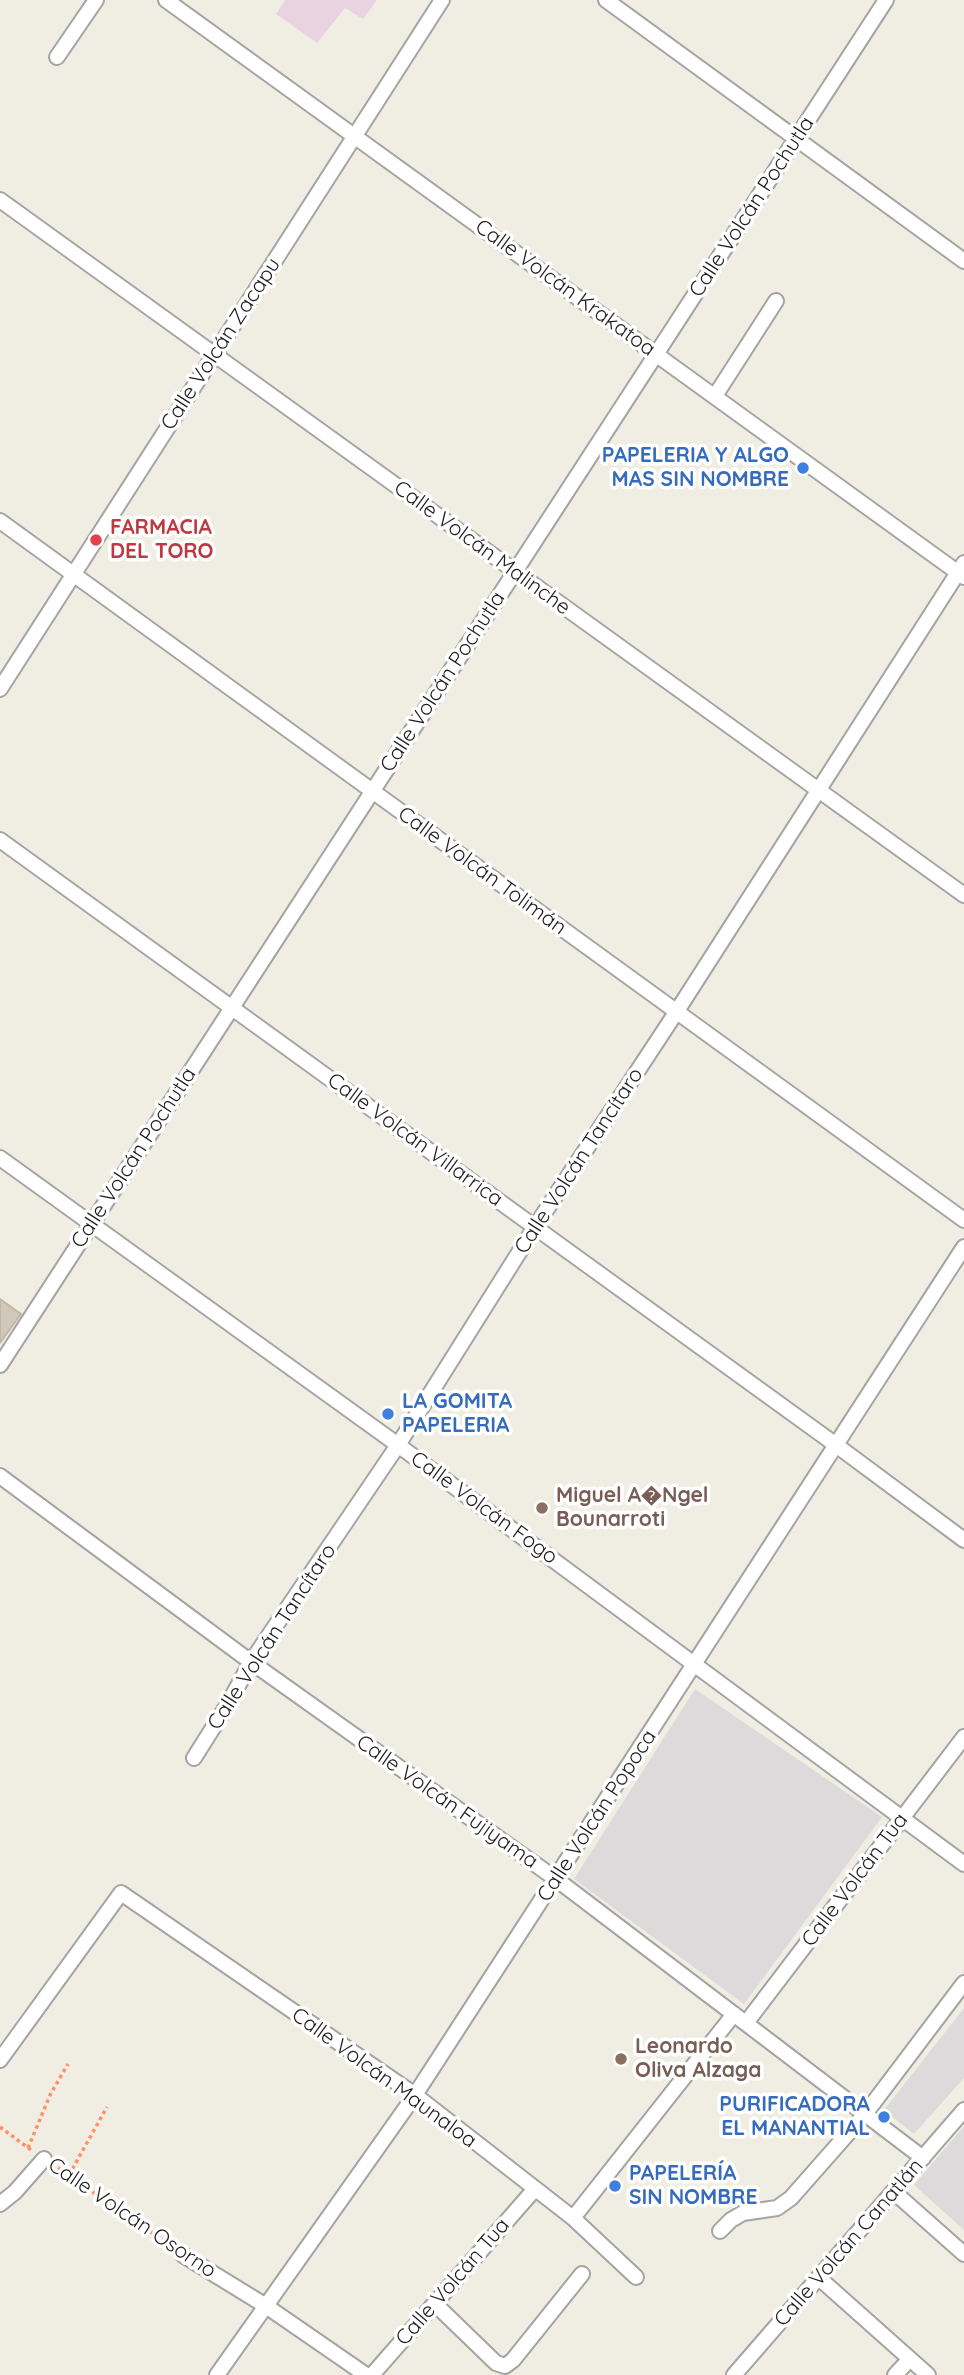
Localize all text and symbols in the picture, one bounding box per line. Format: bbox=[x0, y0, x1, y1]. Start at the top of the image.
street label: Calle Volcán Pochutla bbox=[684, 112, 820, 302]
street label: Calle Volcán Krakatoa bbox=[470, 214, 660, 362]
street label: Calle Volcán Zacapu bbox=[156, 253, 286, 435]
place label: PAPELERIA Y ALGO MAS SIN NOMBRE bbox=[602, 443, 789, 493]
marker: PAPELERIA Y ALGO MAS SIN NOMBRE bbox=[795, 460, 811, 476]
street label: Calle Volcán Malinche bbox=[389, 476, 575, 620]
place label: FARMACIA DEL TORO bbox=[110, 515, 214, 565]
marker: FARMACIA DEL TORO bbox=[88, 532, 104, 548]
street label: Calle Volcán Pochutla bbox=[375, 587, 511, 777]
street label: Calle Volcán Tolimán bbox=[393, 801, 571, 941]
street label: Calle Volcán Pochutla bbox=[66, 1063, 202, 1253]
street label: Calle Volcán Tancítaro bbox=[509, 1063, 649, 1259]
street label: Calle Volcán Villarrica bbox=[322, 1068, 508, 1212]
place label: LA GOMITA PAPELERIA bbox=[402, 1389, 512, 1439]
marker: LA GOMITA PAPELERIA bbox=[380, 1406, 396, 1422]
street label: Calle Volcán Fogo bbox=[406, 1446, 562, 1570]
place label: Miguel A�Ngel Bounarroti bbox=[556, 1483, 709, 1533]
marker: Miguel A�Ngel Bounarroti bbox=[534, 1500, 550, 1516]
street label: Calle Volcán Tancítaro bbox=[202, 1539, 342, 1735]
street label: Calle Volcán Popoca bbox=[532, 1725, 662, 1907]
street label: Calle Volcán Fujiyama bbox=[351, 1730, 543, 1874]
street label: Calle Volcán Tua bbox=[797, 1808, 913, 1952]
street label: Calle Volcán Maunaloa bbox=[287, 2002, 481, 2154]
place label: Leonardo Oliva Alzaga bbox=[635, 2034, 761, 2084]
marker: Leonardo Oliva Alzaga bbox=[613, 2051, 629, 2067]
place label: PURIFICADORA EL MANANTIAL bbox=[719, 2092, 870, 2142]
marker: PURIFICADORA EL MANANTIAL bbox=[876, 2109, 892, 2125]
street label: Calle Volcán Osorno bbox=[43, 2152, 221, 2284]
street label: Calle Volcán Canatlán bbox=[769, 2154, 929, 2332]
place label: PAPELERÍA SIN NOMBRE bbox=[629, 2161, 757, 2211]
marker: PAPELERÍA SIN NOMBRE bbox=[607, 2178, 623, 2194]
street label: Calle Volcán Tua bbox=[391, 2213, 515, 2351]

